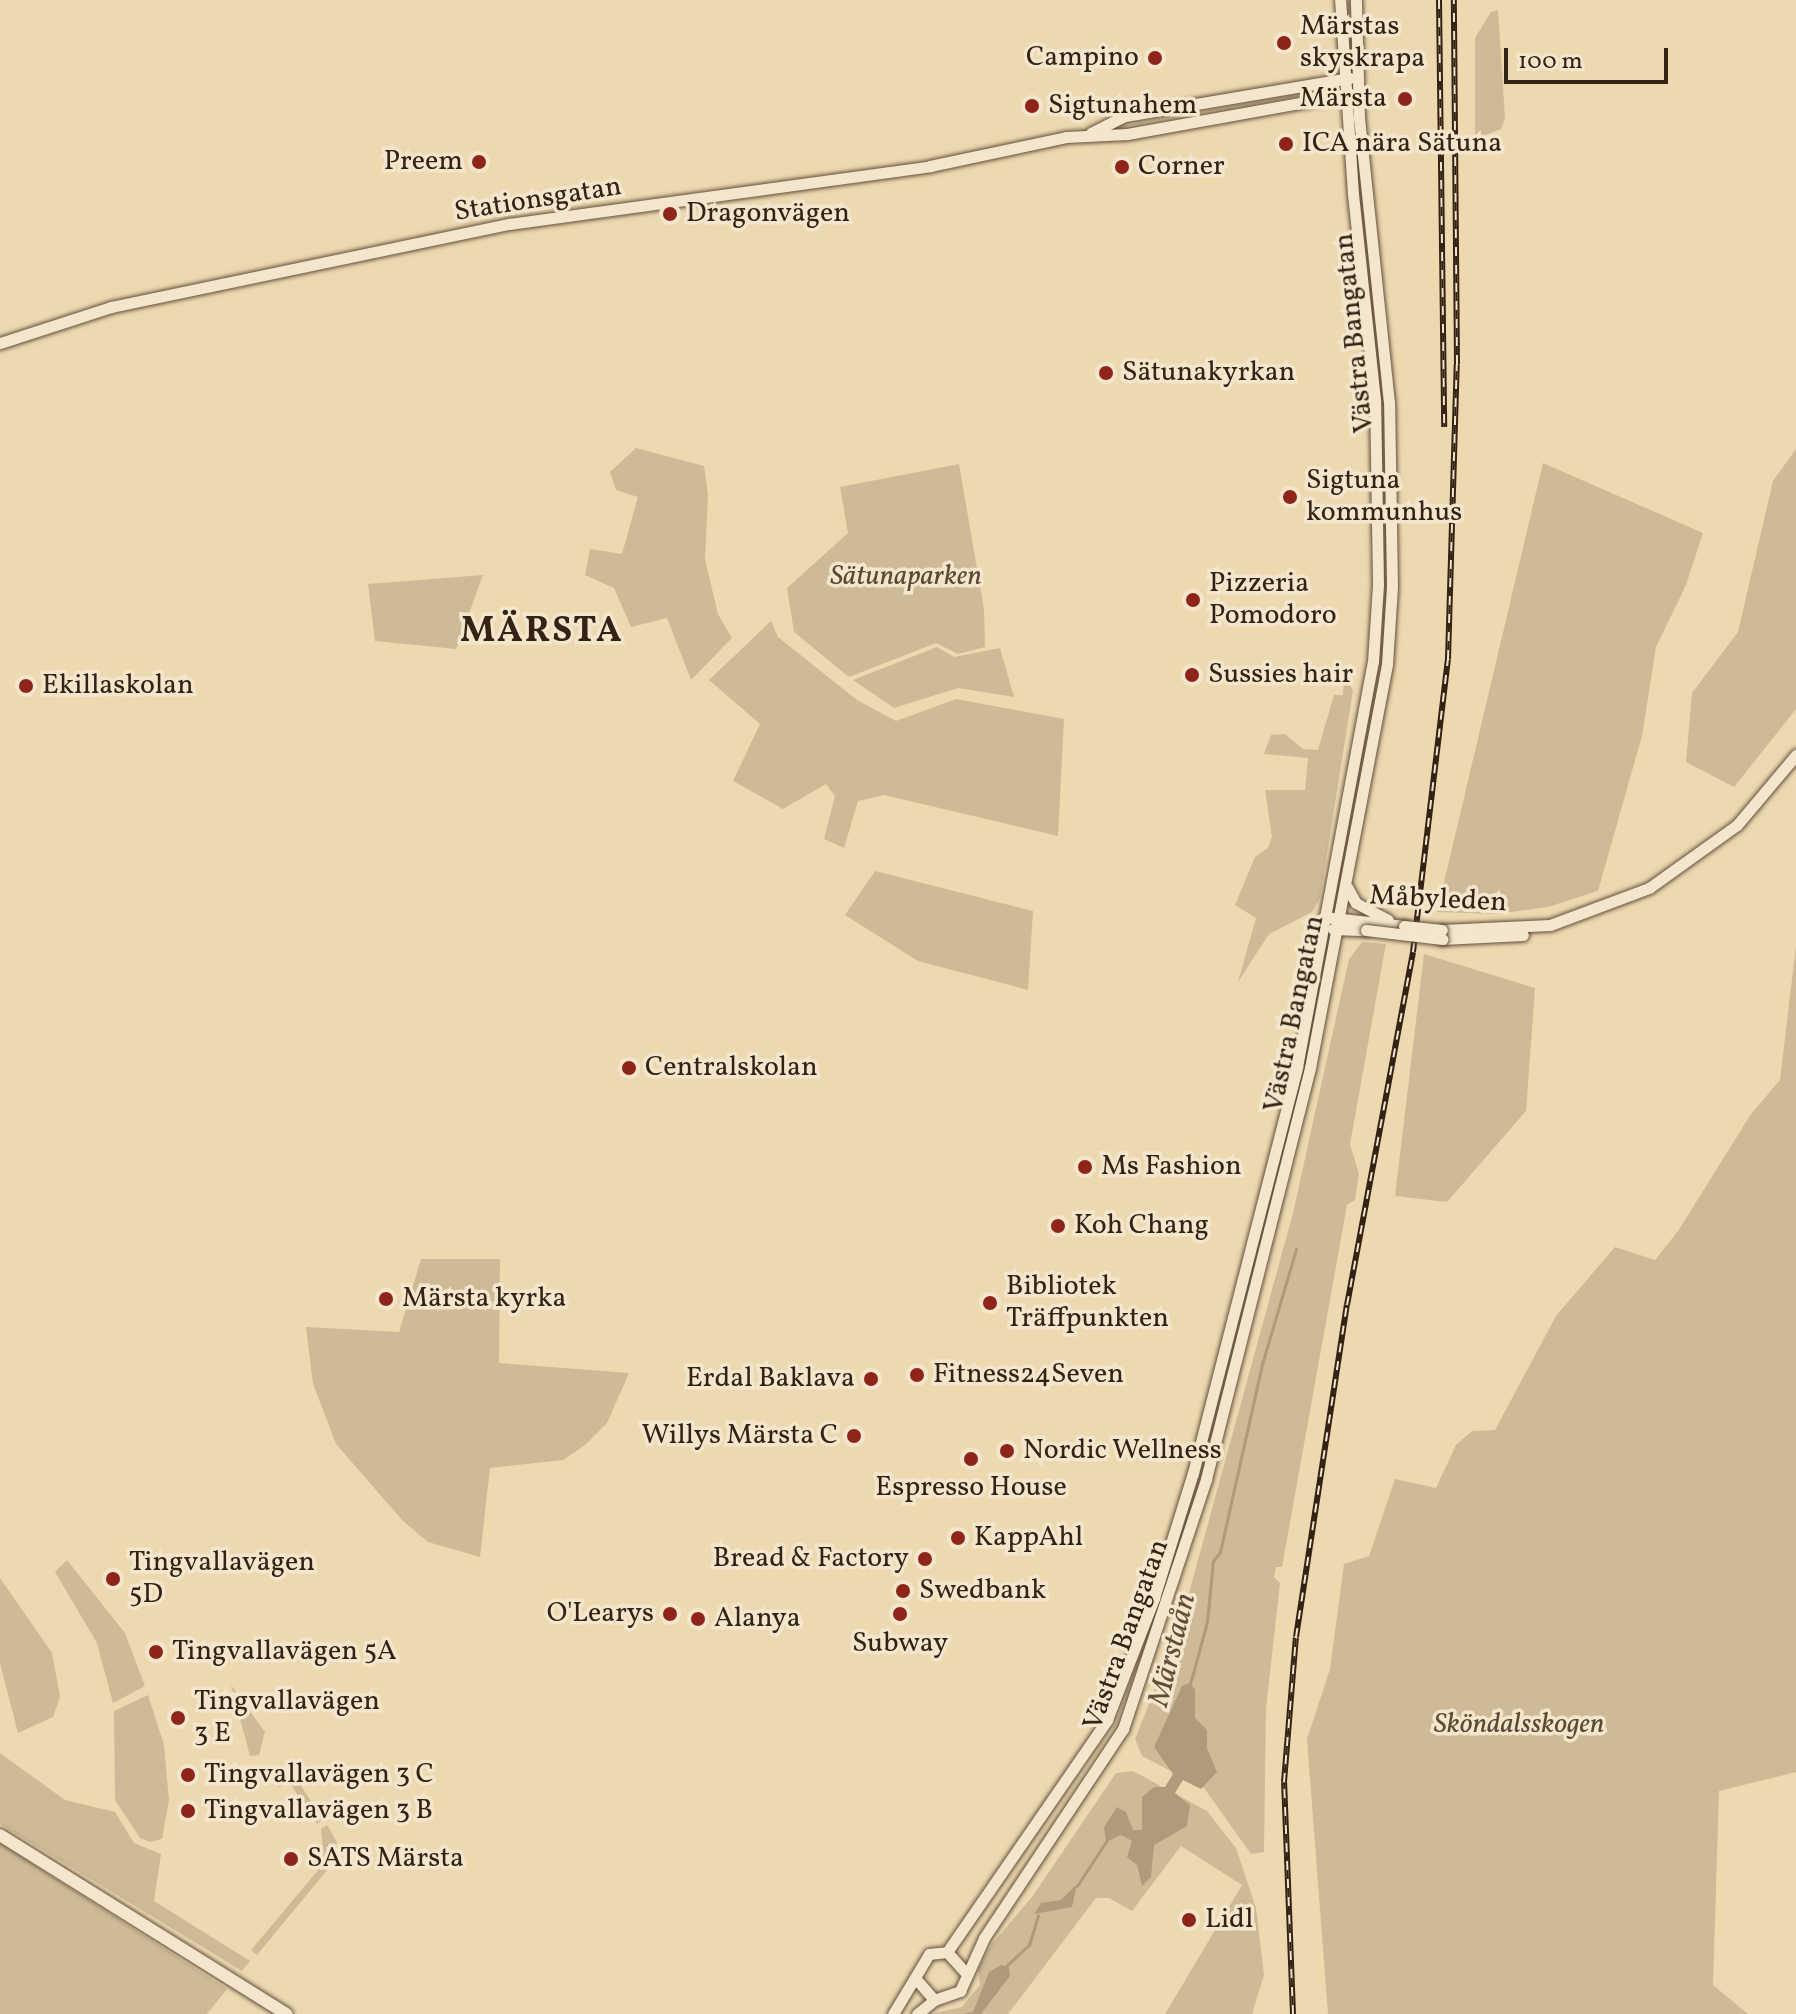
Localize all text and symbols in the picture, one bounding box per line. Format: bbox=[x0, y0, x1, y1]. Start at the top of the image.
place label: Märstas skyskrapa bbox=[1300, 10, 1425, 76]
scale bar bbox=[1508, 32, 1672, 82]
marker: Märstas skyskrapa bbox=[1275, 34, 1293, 52]
place label: Campino bbox=[1026, 41, 1139, 75]
text: 100 m bbox=[1518, 45, 1583, 79]
marker: Campino bbox=[1146, 49, 1164, 67]
place label: Märsta bbox=[1300, 82, 1387, 116]
marker: Märsta bbox=[1394, 88, 1416, 110]
place label: Sigtunahem bbox=[1048, 89, 1197, 123]
marker: Sigtunahem bbox=[1023, 97, 1041, 115]
place label: ICA nära Sätuna bbox=[1302, 127, 1502, 161]
marker: ICA nära Sätuna bbox=[1277, 135, 1295, 153]
place label: Preem bbox=[384, 145, 463, 179]
place label: Corner bbox=[1138, 150, 1225, 184]
marker: Preem bbox=[470, 153, 488, 171]
marker: Corner bbox=[1113, 158, 1131, 176]
street label: Stationsgatan bbox=[452, 170, 624, 230]
place label: Dragonvägen bbox=[686, 197, 850, 231]
marker: Dragonvägen bbox=[661, 205, 679, 223]
street label: Västra Bangatan bbox=[1328, 231, 1382, 435]
place label: Sätunakyrkan bbox=[1122, 356, 1295, 390]
marker: Sätunakyrkan bbox=[1097, 364, 1115, 382]
place label: Sigtuna kommunhus bbox=[1306, 464, 1462, 530]
marker: Sigtuna kommunhus bbox=[1281, 488, 1299, 506]
park label: Sätunaparken bbox=[830, 560, 982, 594]
place label: Pizzeria Pomodoro bbox=[1209, 567, 1337, 633]
marker: Pizzeria Pomodoro bbox=[1184, 591, 1202, 609]
district label: MÄRSTA bbox=[460, 611, 624, 655]
place label: Sussies hair bbox=[1208, 658, 1353, 692]
marker: Sussies hair bbox=[1183, 666, 1201, 684]
place label: Ekillaskolan bbox=[42, 669, 194, 703]
marker: Ekillaskolan bbox=[17, 677, 35, 695]
street label: Måbyleden bbox=[1368, 880, 1508, 920]
street label: Västra Bangatan bbox=[1258, 912, 1332, 1116]
place label: Centralskolan bbox=[645, 1051, 818, 1085]
marker: Centralskolan bbox=[620, 1059, 638, 1077]
place label: Ms Fashion bbox=[1101, 1150, 1242, 1184]
marker: Ms Fashion bbox=[1076, 1158, 1094, 1176]
place label: Koh Chang bbox=[1074, 1209, 1209, 1243]
marker: Koh Chang bbox=[1049, 1217, 1067, 1235]
place label: Bibliotek Träffpunkten bbox=[1006, 1270, 1169, 1336]
place label: Märsta kyrka bbox=[402, 1282, 566, 1316]
marker: Märsta kyrka bbox=[377, 1290, 395, 1308]
marker: Bibliotek Träffpunkten bbox=[981, 1294, 999, 1312]
place label: Fitness24Seven bbox=[933, 1358, 1124, 1392]
place label: Erdal Baklava bbox=[686, 1362, 855, 1396]
marker: Fitness24Seven bbox=[908, 1366, 926, 1384]
marker: Erdal Baklava bbox=[862, 1370, 880, 1388]
place label: Willys Märsta C bbox=[641, 1419, 838, 1453]
marker: Willys Märsta C bbox=[845, 1427, 863, 1445]
place label: Nordic Wellness bbox=[1023, 1434, 1223, 1468]
marker: Nordic Wellness bbox=[998, 1442, 1016, 1460]
marker: Espresso House bbox=[962, 1450, 980, 1468]
place label: Espresso House bbox=[875, 1471, 1067, 1505]
place label: KappAhl bbox=[974, 1521, 1083, 1555]
marker: KappAhl bbox=[949, 1529, 967, 1547]
street label: Västra Bangatan bbox=[1077, 1535, 1177, 1735]
place label: Bread & Factory bbox=[713, 1542, 909, 1576]
place label: Tingvallavägen 5D bbox=[129, 1546, 315, 1612]
marker: Bread & Factory bbox=[916, 1550, 934, 1568]
marker: Tingvallavägen 5D bbox=[104, 1570, 122, 1588]
place label: Swedbank bbox=[919, 1574, 1046, 1608]
marker: Swedbank bbox=[894, 1582, 912, 1600]
water label: Märstaån bbox=[1142, 1590, 1204, 1710]
place label: O'Learys bbox=[547, 1597, 654, 1631]
place label: Alanya bbox=[714, 1602, 801, 1636]
marker: O'Learys bbox=[661, 1605, 679, 1623]
marker: Subway bbox=[891, 1605, 909, 1623]
marker: Alanya bbox=[689, 1610, 707, 1628]
place label: Subway bbox=[852, 1627, 948, 1661]
place label: Tingvallavägen 5A bbox=[172, 1635, 397, 1669]
marker: Tingvallavägen 5A bbox=[147, 1643, 165, 1661]
place label: Tingvallavägen 3 E bbox=[194, 1685, 380, 1751]
park label: Sköndalsskogen bbox=[1434, 1708, 1604, 1742]
marker: Tingvallavägen 3 E bbox=[169, 1709, 187, 1727]
place label: Tingvallavägen 3 C bbox=[204, 1758, 434, 1792]
marker: Tingvallavägen 3 C bbox=[179, 1766, 197, 1784]
place label: Tingvallavägen 3 B bbox=[204, 1794, 433, 1828]
marker: Tingvallavägen 3 B bbox=[179, 1802, 197, 1820]
place label: SATS Märsta bbox=[307, 1842, 464, 1876]
marker: SATS Märsta bbox=[282, 1850, 300, 1868]
place label: Lidl bbox=[1205, 1903, 1253, 1937]
marker: Lidl bbox=[1180, 1911, 1198, 1929]

